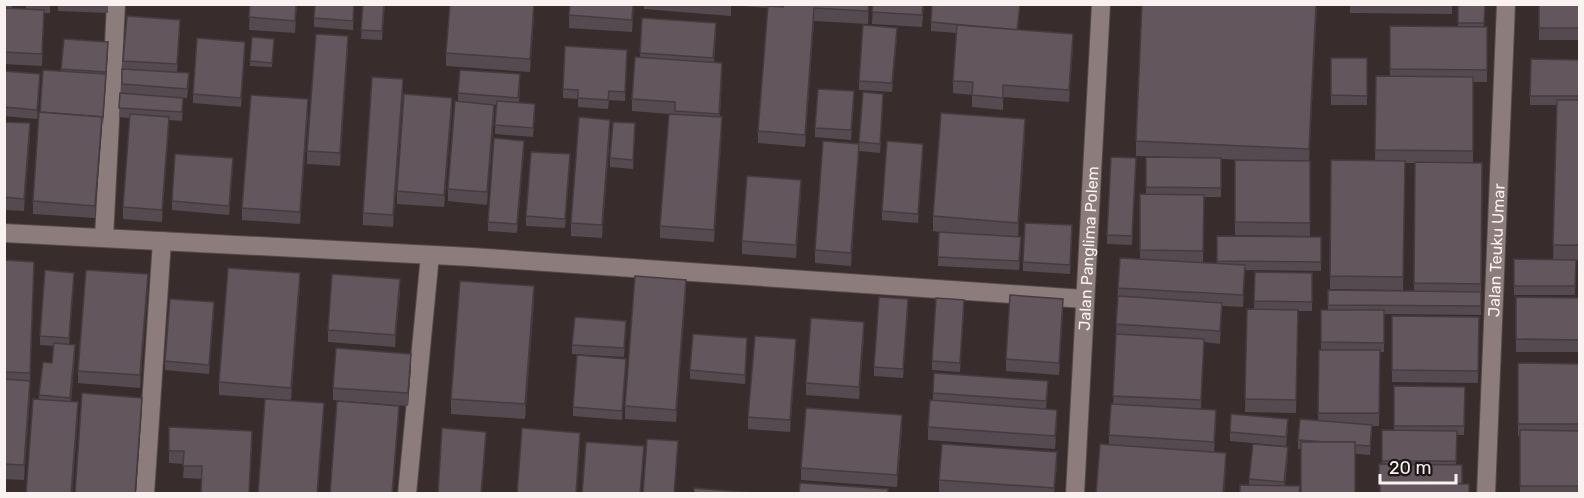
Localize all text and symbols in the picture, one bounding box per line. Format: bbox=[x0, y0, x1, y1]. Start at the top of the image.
street label: Jalan Panglima Polem bbox=[1075, 166, 1102, 331]
street label: Jalan Teuku Umar bbox=[1484, 183, 1509, 317]
scale bar bbox=[1380, 447, 1456, 485]
text: 20 m bbox=[1389, 457, 1431, 479]

